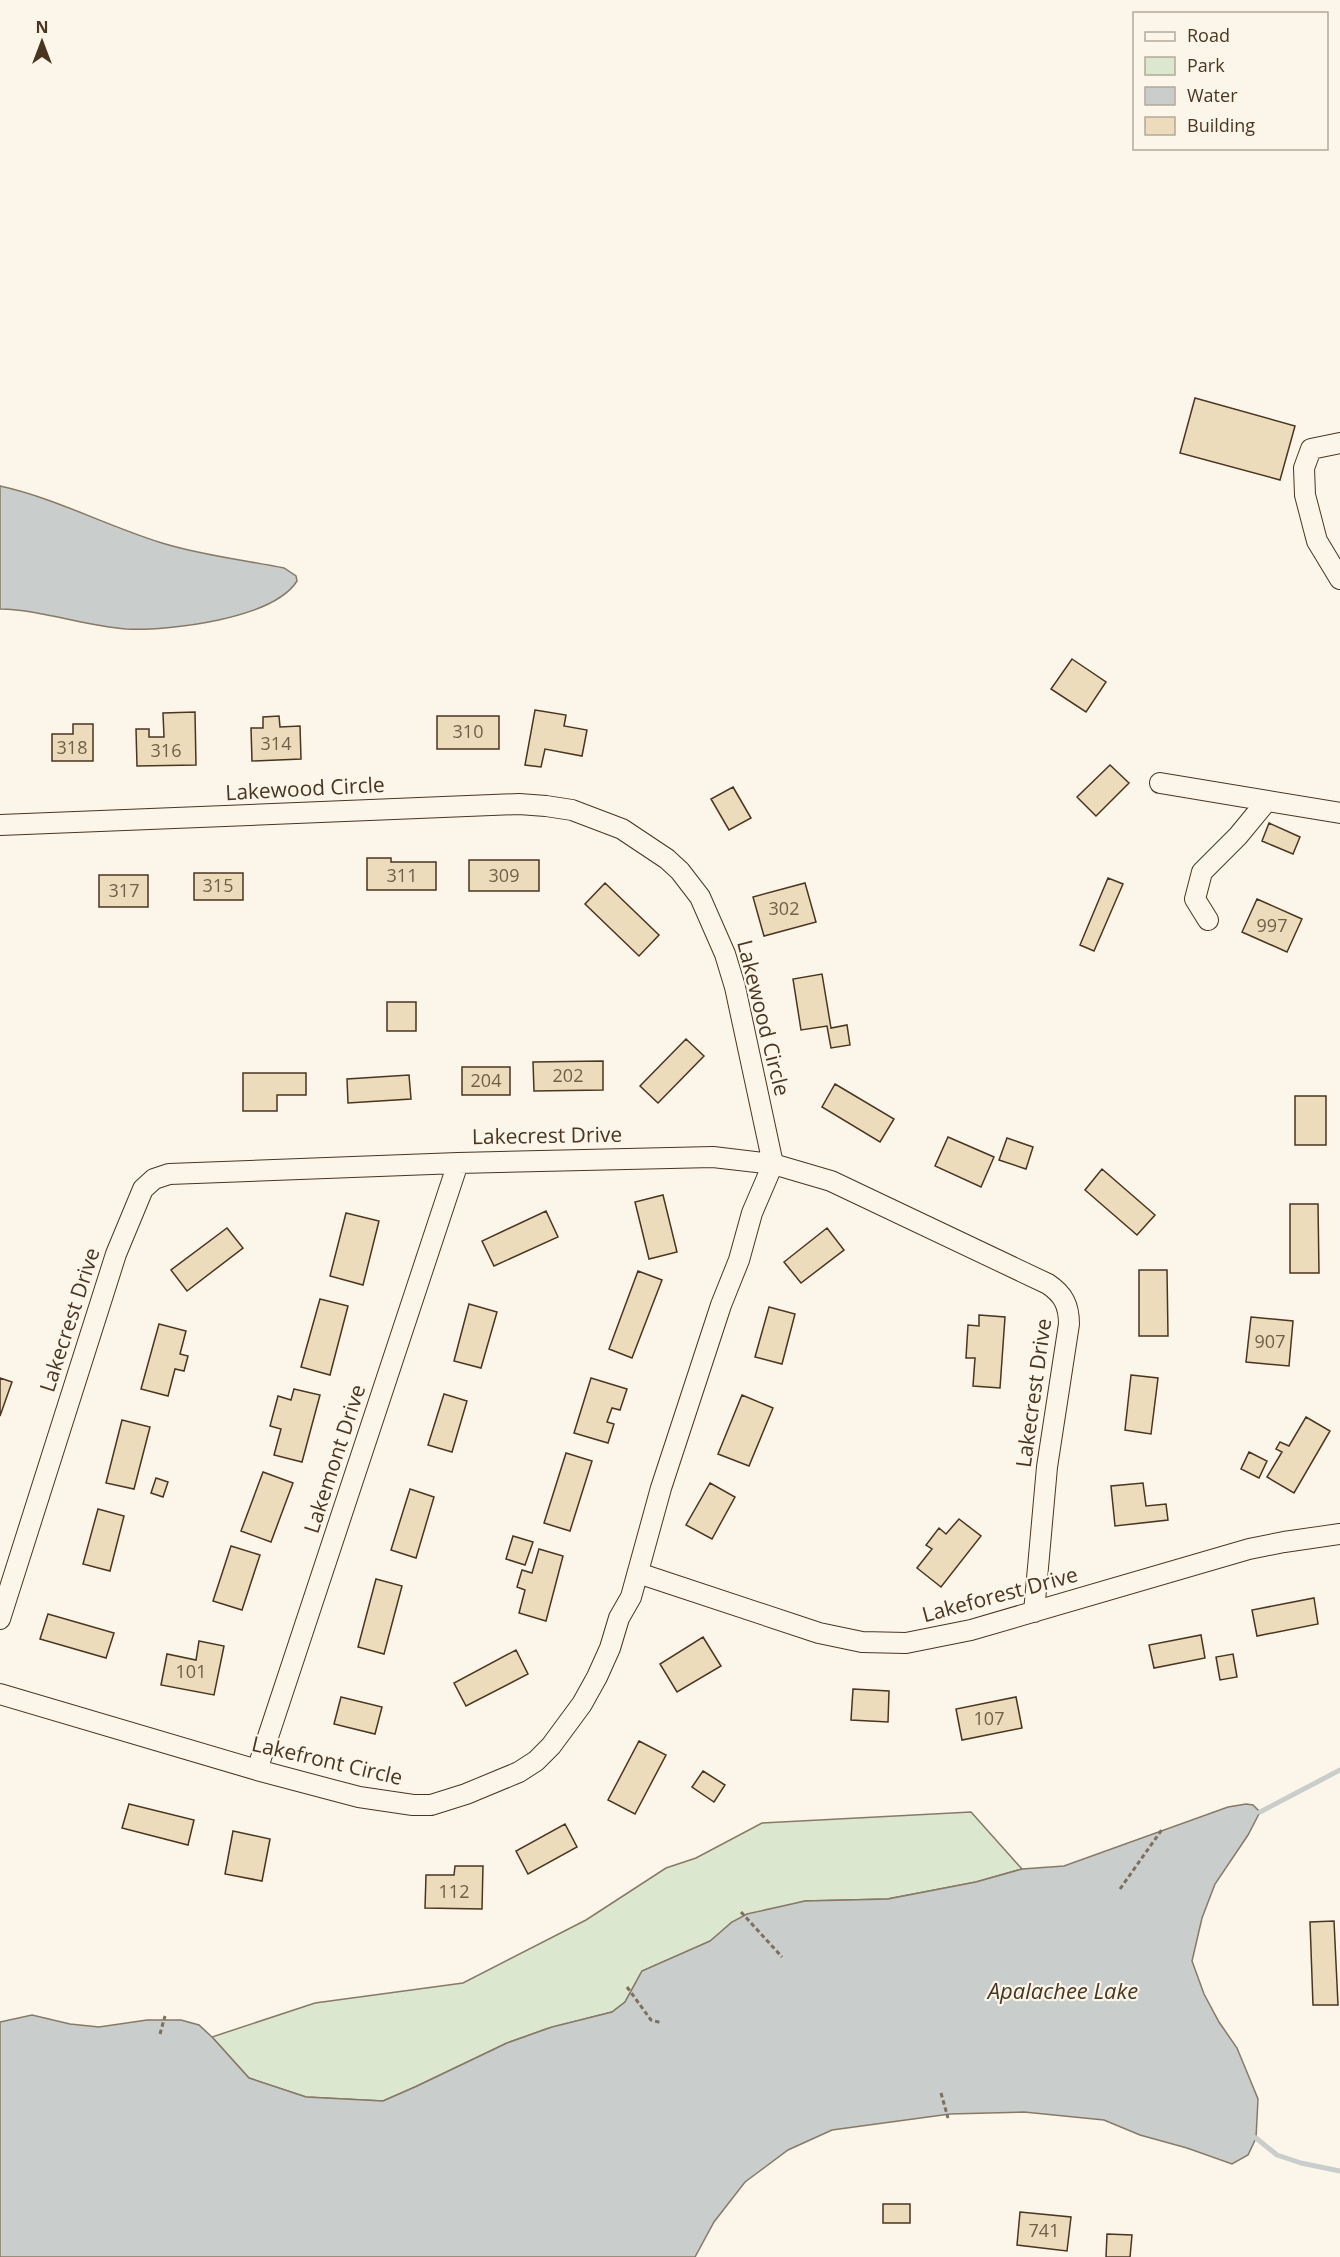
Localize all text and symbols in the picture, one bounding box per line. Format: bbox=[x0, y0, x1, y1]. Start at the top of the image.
north arrow bbox=[12, 12, 72, 72]
legend bbox=[1133, 12, 1328, 150]
text: N bbox=[35, 16, 49, 38]
text: Road bbox=[1187, 23, 1230, 47]
text: Park bbox=[1187, 53, 1225, 77]
text: Water bbox=[1187, 83, 1238, 107]
text: Building bbox=[1187, 113, 1255, 137]
house number: 310 bbox=[453, 719, 483, 743]
house number: 314 bbox=[261, 731, 291, 755]
house number: 318 bbox=[57, 735, 87, 759]
house number: 316 bbox=[151, 738, 181, 762]
street label: Lakewood Circle bbox=[225, 770, 385, 806]
house number: 311 bbox=[387, 863, 417, 887]
house number: 309 bbox=[489, 863, 519, 887]
house number: 315 bbox=[203, 873, 233, 897]
house number: 317 bbox=[109, 878, 139, 902]
house number: 302 bbox=[769, 896, 799, 920]
house number: 997 bbox=[1257, 913, 1287, 937]
street label: Lakewood Circle bbox=[731, 937, 797, 1099]
house number: 202 bbox=[553, 1063, 583, 1087]
house number: 204 bbox=[471, 1068, 501, 1092]
street label: Lakecrest Drive bbox=[472, 1120, 622, 1150]
street label: Lakecrest Drive bbox=[33, 1244, 106, 1395]
street label: Lakecrest Drive bbox=[1009, 1317, 1057, 1469]
house number: 907 bbox=[1255, 1329, 1285, 1353]
street label: Lakemont Drive bbox=[297, 1381, 371, 1537]
street label: Lakeforest Drive bbox=[919, 1560, 1081, 1628]
house number: 101 bbox=[176, 1659, 206, 1683]
house number: 107 bbox=[974, 1706, 1004, 1730]
street label: Lakefront Circle bbox=[249, 1729, 405, 1791]
house number: 112 bbox=[439, 1879, 469, 1903]
water label: Apalachee Lake bbox=[986, 1975, 1138, 2005]
house number: 741 bbox=[1029, 2218, 1059, 2242]

